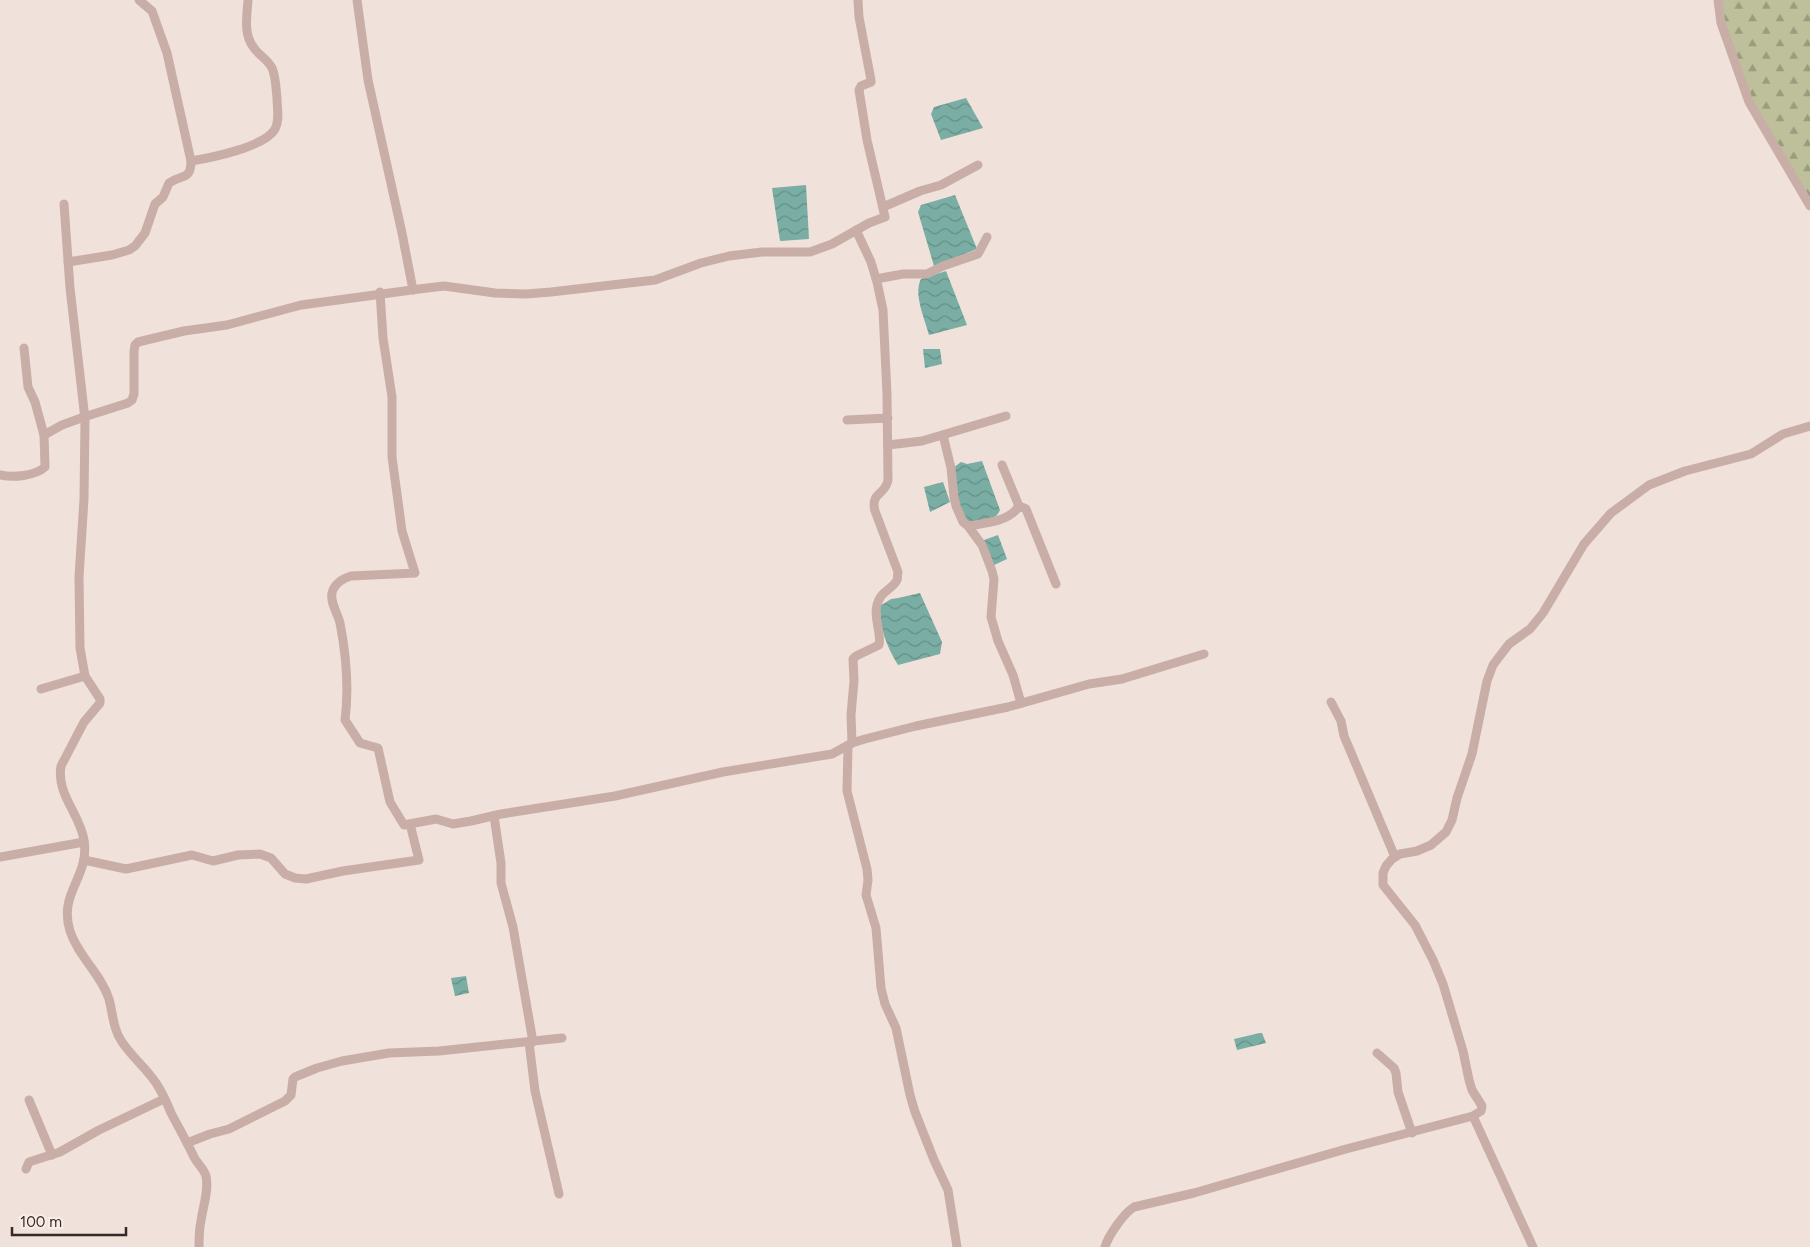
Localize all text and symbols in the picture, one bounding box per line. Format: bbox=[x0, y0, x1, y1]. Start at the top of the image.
scale bar bbox=[12, 1204, 126, 1236]
text: 100 m bbox=[20, 1213, 62, 1231]

